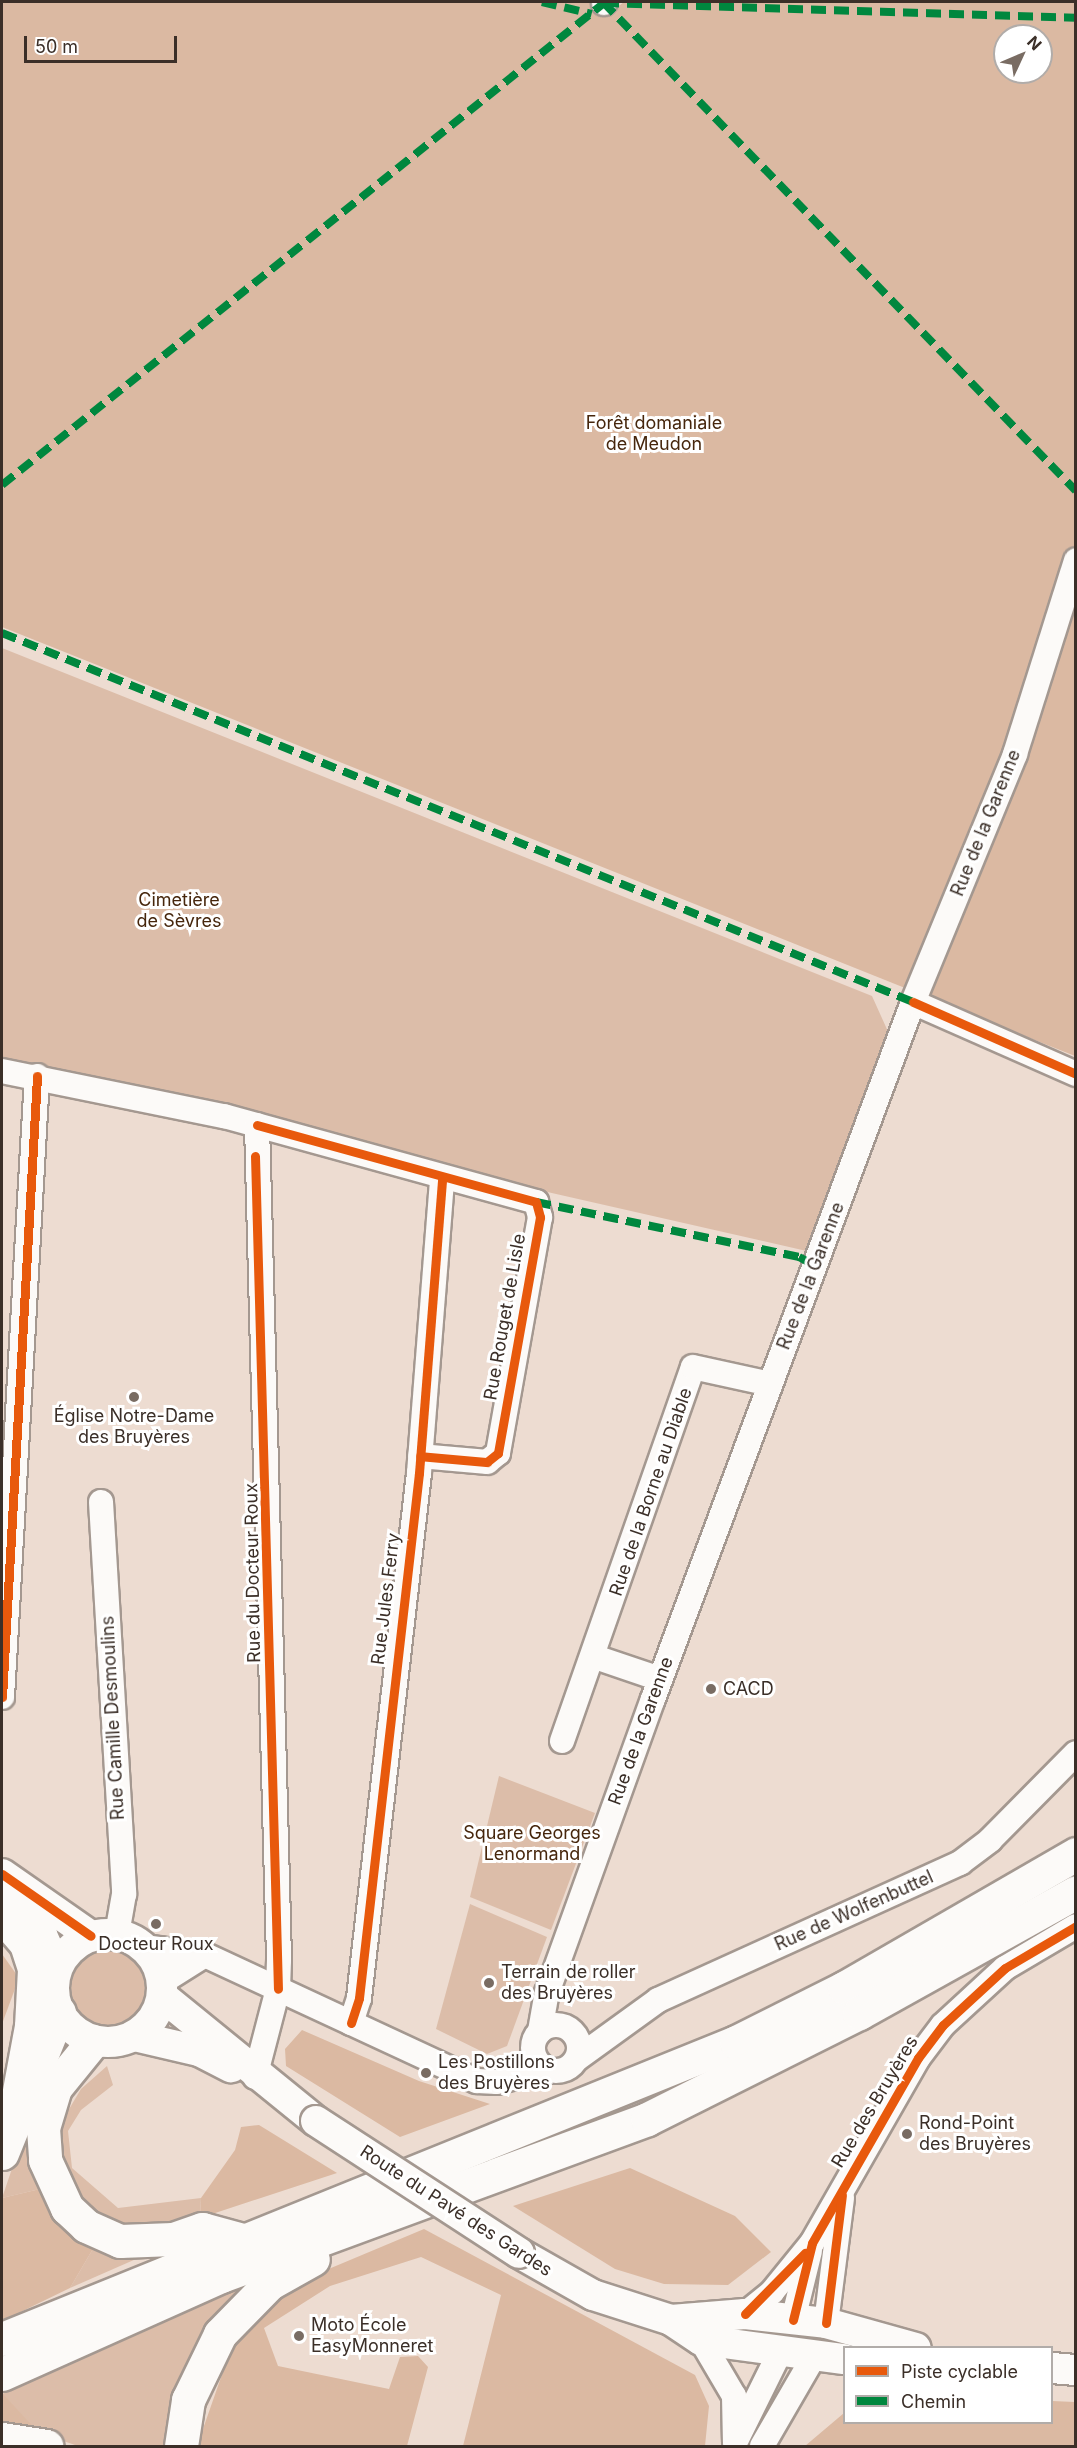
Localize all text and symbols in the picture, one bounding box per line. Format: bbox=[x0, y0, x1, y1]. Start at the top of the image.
scale bar bbox=[27, 24, 180, 62]
north arrow bbox=[993, 24, 1053, 84]
text: N bbox=[1023, 32, 1046, 54]
text: 50 m bbox=[35, 36, 78, 57]
park label: Forêt domaniale de Meudon bbox=[586, 413, 722, 456]
street label: Rue de la Garenne bbox=[947, 747, 1025, 899]
park label: Cimetière de Sèvres bbox=[137, 890, 221, 932]
street label: Rue de la Garenne bbox=[773, 1199, 849, 1353]
street label: Rue Rouget de Lisle bbox=[480, 1232, 530, 1402]
street label: Rue de la Borne au Diable bbox=[605, 1385, 697, 1599]
marker: Église Notre-Dame des Bruyères bbox=[127, 1390, 141, 1404]
place label: Église Notre-Dame des Bruyères bbox=[54, 1406, 214, 1448]
street label: Rue du Docteur Roux bbox=[241, 1483, 265, 1663]
street label: Rue Jules Ferry bbox=[367, 1532, 405, 1666]
street label: Rue Camille Desmoulins bbox=[97, 1615, 129, 1821]
street label: Rue de la Garenne bbox=[604, 1654, 678, 1808]
place label: CACD bbox=[723, 1678, 774, 1700]
marker: CACD bbox=[704, 1682, 718, 1696]
park label: Square Georges Lenormand bbox=[463, 1823, 601, 1866]
street label: Rue de Wolfenbuttel bbox=[771, 1866, 937, 1956]
marker: Docteur Roux bbox=[149, 1917, 163, 1931]
place label: Docteur Roux bbox=[98, 1933, 214, 1955]
place label: Terrain de roller des Bruyères bbox=[501, 1962, 636, 2004]
marker: Terrain de roller des Bruyères bbox=[482, 1976, 496, 1990]
street label: Rue des Bruyères bbox=[827, 2032, 923, 2172]
place label: Les Postillons des Bruyères bbox=[438, 2052, 555, 2094]
marker: Les Postillons des Bruyères bbox=[419, 2066, 433, 2080]
place label: Rond-Point des Bruyères bbox=[919, 2113, 1031, 2156]
marker: Rond-Point des Bruyères bbox=[900, 2127, 914, 2141]
street label: Route du Pavé des Gardes bbox=[356, 2141, 556, 2281]
place label: Moto École EasyMonneret bbox=[311, 2315, 433, 2358]
marker: Moto École EasyMonneret bbox=[292, 2329, 306, 2343]
legend bbox=[843, 2346, 1053, 2424]
text: Piste cyclable bbox=[901, 2361, 1018, 2382]
text: Chemin bbox=[901, 2391, 966, 2412]

